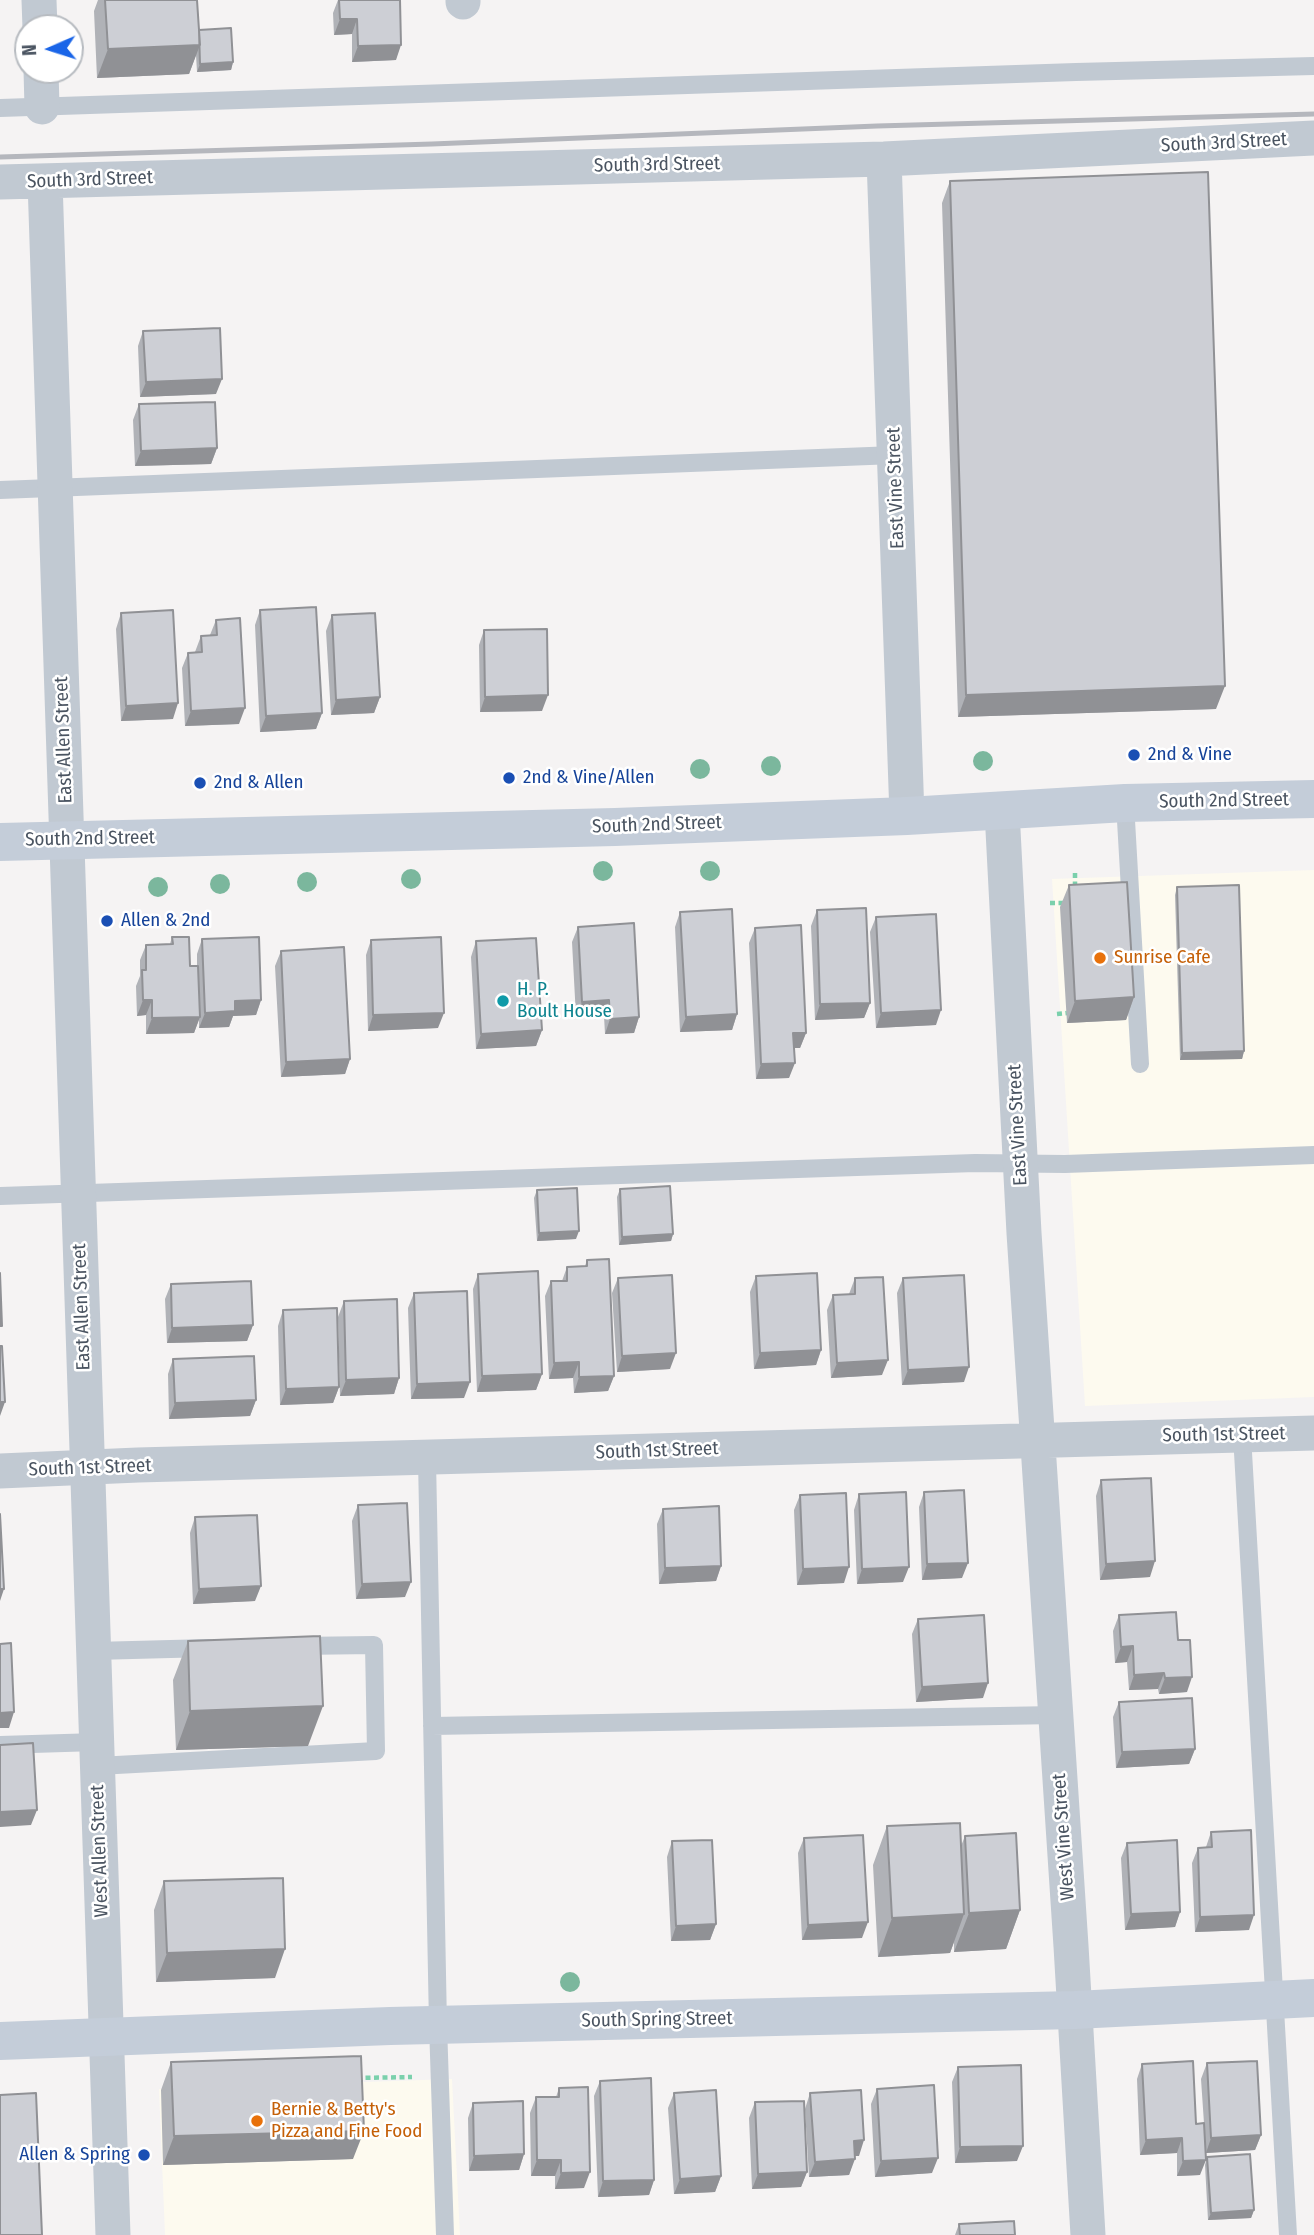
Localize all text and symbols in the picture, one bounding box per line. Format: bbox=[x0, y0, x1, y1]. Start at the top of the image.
north arrow bbox=[14, 14, 84, 84]
text: N bbox=[18, 44, 41, 56]
street label: South 3rd Street bbox=[1160, 128, 1288, 158]
street label: South 3rd Street bbox=[594, 153, 720, 177]
street label: South 3rd Street bbox=[27, 166, 153, 194]
street label: East Vine Street bbox=[882, 427, 910, 549]
street label: East Allen Street bbox=[50, 676, 78, 804]
place label: 2nd & Vine bbox=[1148, 744, 1232, 766]
marker: 2nd & Vine bbox=[1126, 747, 1142, 763]
place label: 2nd & Vine/Allen bbox=[523, 767, 655, 789]
marker: 2nd & Vine/Allen bbox=[501, 770, 517, 786]
place label: 2nd & Allen bbox=[214, 772, 303, 794]
marker: 2nd & Allen bbox=[192, 775, 208, 791]
street label: South 2nd Street bbox=[1159, 788, 1289, 814]
street label: South 2nd Street bbox=[592, 811, 722, 839]
street label: South 2nd Street bbox=[25, 826, 155, 852]
place label: Allen & 2nd bbox=[121, 910, 210, 932]
marker: Allen & 2nd bbox=[99, 913, 115, 929]
place label: Sunrise Cafe bbox=[1114, 947, 1211, 969]
marker: Sunrise Cafe bbox=[1092, 950, 1108, 966]
place label: H. P. Boult House bbox=[517, 979, 612, 1023]
marker: H. P. Boult House bbox=[495, 993, 511, 1009]
street label: East Vine Street bbox=[1003, 1064, 1033, 1186]
street label: East Allen Street bbox=[68, 1243, 96, 1371]
street label: South 1st Street bbox=[1162, 1423, 1286, 1447]
street label: South 1st Street bbox=[595, 1437, 719, 1465]
street label: South 1st Street bbox=[28, 1454, 152, 1482]
street label: West Vine Street bbox=[1048, 1773, 1080, 1901]
street label: West Allen Street bbox=[86, 1784, 114, 1918]
street label: South Spring Street bbox=[581, 2007, 733, 2033]
place label: Bernie & Betty's Pizza and Fine Food bbox=[271, 2099, 422, 2143]
marker: Bernie & Betty's Pizza and Fine Food bbox=[249, 2113, 265, 2129]
place label: Allen & Spring bbox=[19, 2144, 130, 2166]
marker: Allen & Spring bbox=[136, 2147, 152, 2163]

